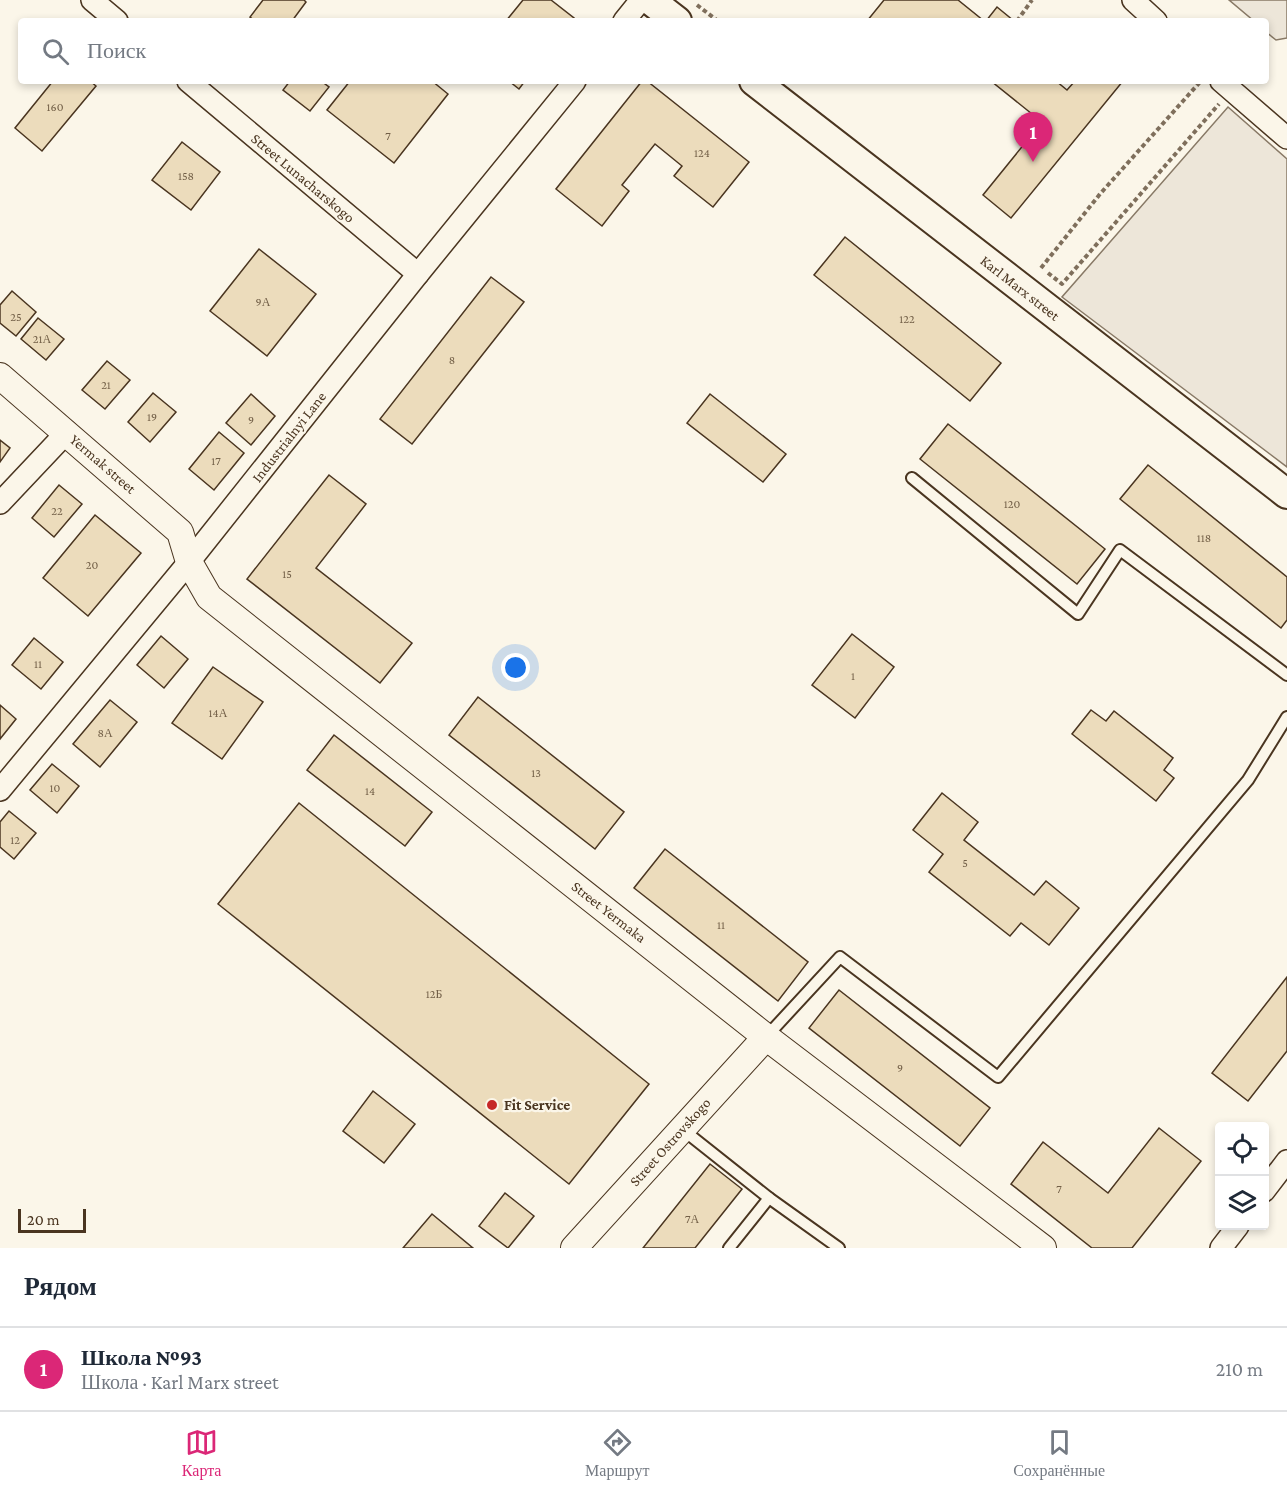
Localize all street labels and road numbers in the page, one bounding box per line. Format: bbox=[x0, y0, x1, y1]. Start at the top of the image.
street label: Street Lunacharskogo bbox=[248, 130, 358, 227]
street label: Karl Marx street bbox=[977, 252, 1064, 324]
street label: Industrialnyi Lane bbox=[249, 388, 330, 486]
street label: Yermak street bbox=[67, 431, 140, 498]
street label: Street Yermaka bbox=[569, 878, 649, 946]
street label: Street Ostrovskogo bbox=[626, 1095, 715, 1190]

